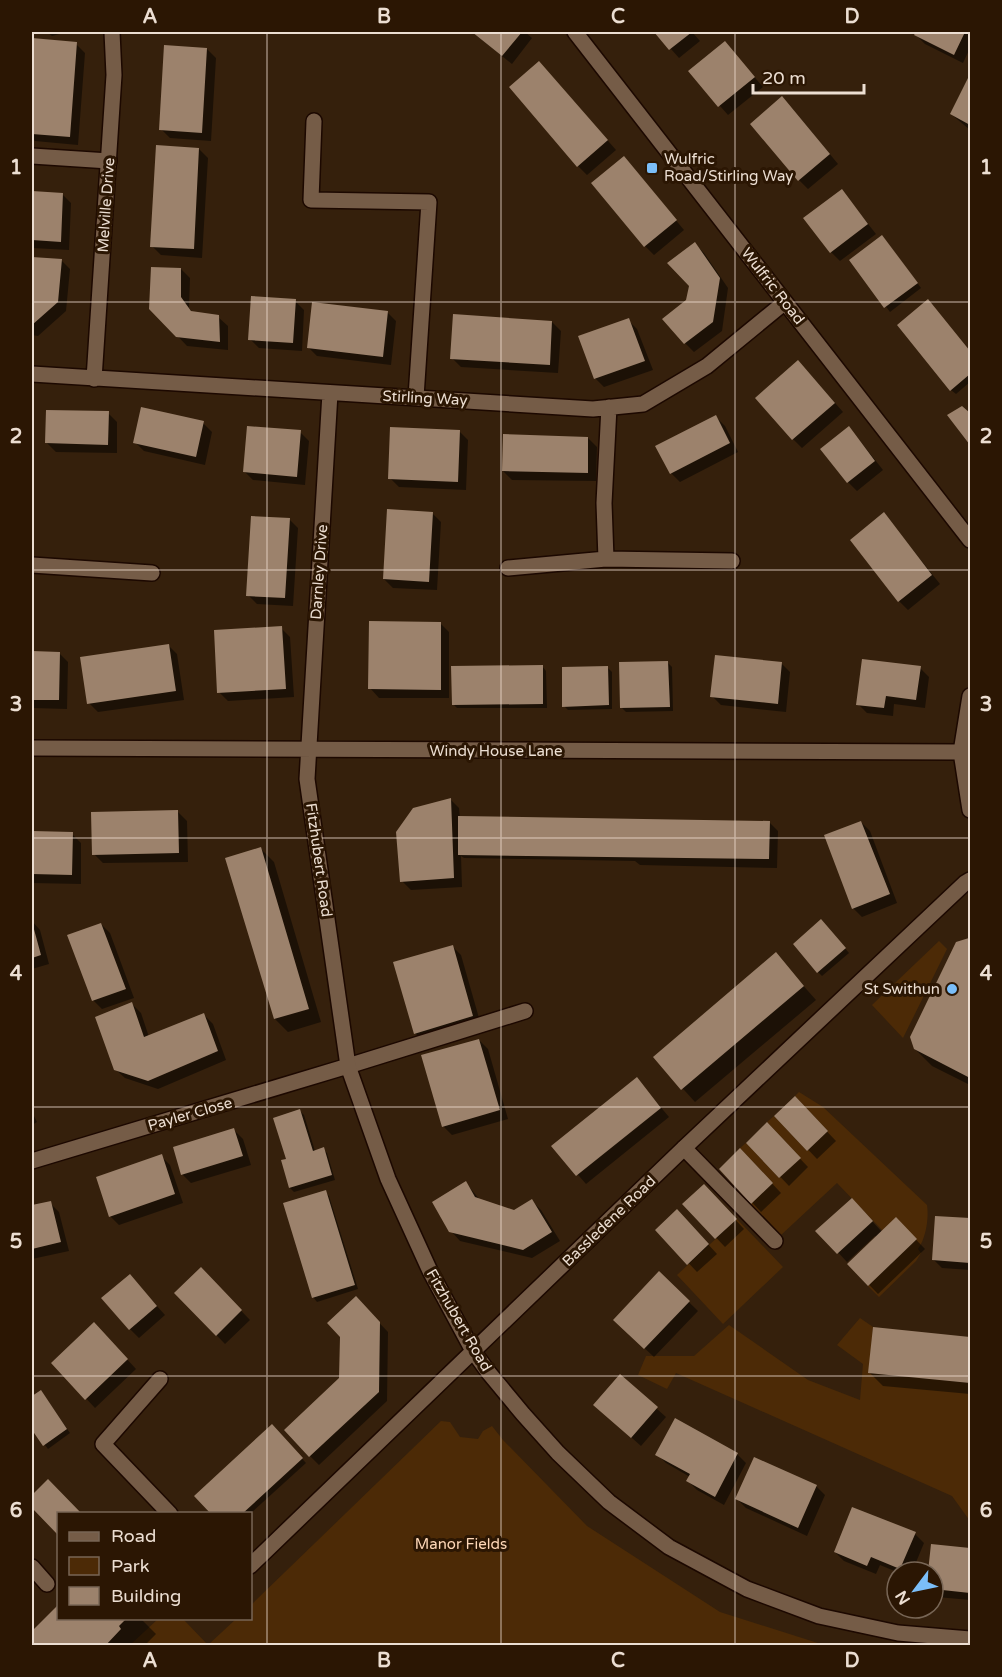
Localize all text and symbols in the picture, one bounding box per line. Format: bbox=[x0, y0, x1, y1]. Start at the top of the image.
text: A bbox=[143, 5, 158, 29]
text: B bbox=[377, 5, 391, 29]
text: C bbox=[611, 5, 625, 29]
text: D bbox=[844, 5, 860, 29]
scale bar bbox=[753, 57, 864, 95]
text: 20 m bbox=[762, 67, 806, 89]
place label: Wulfric Road/Stirling Way bbox=[664, 150, 793, 185]
text: 1 bbox=[10, 156, 22, 180]
text: 1 bbox=[980, 156, 992, 180]
street label: Melville Drive bbox=[94, 157, 118, 253]
marker: Wulfric Road/Stirling Way bbox=[645, 161, 659, 175]
street label: Wulfric Road bbox=[738, 244, 808, 328]
street label: Stirling Way bbox=[382, 387, 468, 409]
text: 2 bbox=[10, 425, 22, 449]
text: 2 bbox=[980, 425, 992, 449]
street label: Darnley Drive bbox=[307, 524, 331, 620]
text: 3 bbox=[10, 693, 22, 717]
text: 3 bbox=[980, 693, 992, 717]
street label: Windy House Lane bbox=[430, 742, 562, 760]
street label: Fitzhubert Road bbox=[302, 802, 336, 918]
text: 4 bbox=[10, 962, 23, 986]
text: 4 bbox=[980, 962, 993, 986]
place label: St Swithun bbox=[864, 980, 940, 998]
marker: St Swithun bbox=[945, 982, 959, 996]
street label: Payler Close bbox=[146, 1093, 234, 1135]
street label: Bassledene Road bbox=[559, 1172, 659, 1270]
text: 5 bbox=[10, 1230, 22, 1254]
text: 5 bbox=[980, 1230, 992, 1254]
street label: Fitzhubert Road bbox=[422, 1266, 496, 1374]
text: 6 bbox=[10, 1499, 22, 1523]
text: 6 bbox=[980, 1499, 992, 1523]
legend bbox=[57, 1512, 252, 1620]
text: Road bbox=[111, 1525, 156, 1547]
park label: Manor Fields bbox=[415, 1535, 507, 1553]
text: Park bbox=[111, 1555, 150, 1577]
north arrow bbox=[885, 1560, 945, 1620]
text: Building bbox=[111, 1585, 181, 1607]
text: N bbox=[891, 1587, 915, 1608]
text: A bbox=[143, 1649, 158, 1673]
text: B bbox=[377, 1649, 391, 1673]
text: C bbox=[611, 1649, 625, 1673]
text: D bbox=[844, 1649, 860, 1673]

